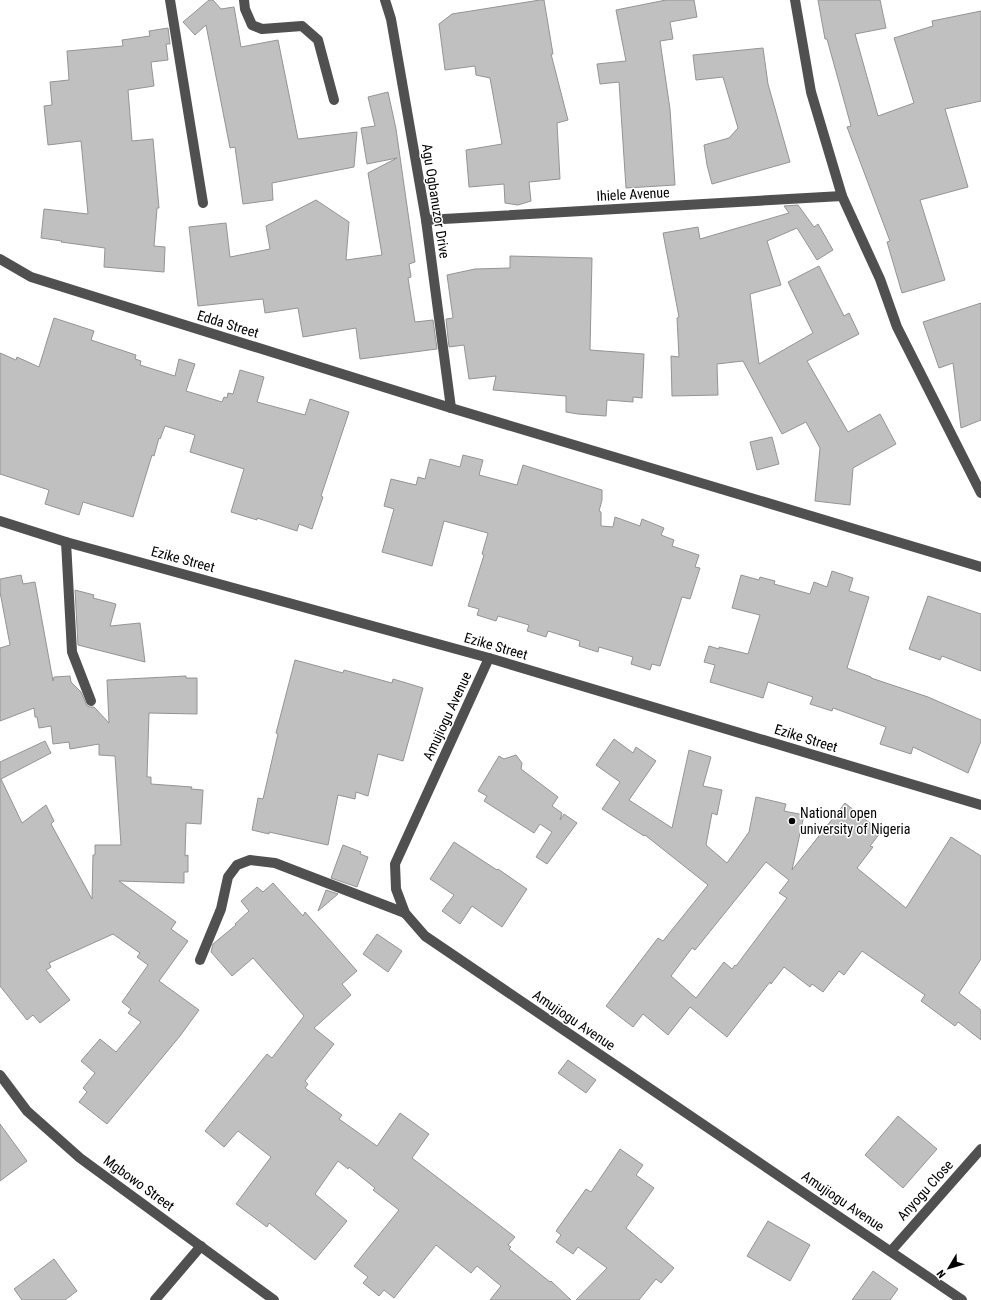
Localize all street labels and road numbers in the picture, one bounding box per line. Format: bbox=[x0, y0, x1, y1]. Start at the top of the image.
street label: Agu Ogbanuzor Drive bbox=[419, 143, 453, 260]
street label: Ihiele Avenue bbox=[596, 184, 670, 204]
street label: Edda Street bbox=[195, 307, 261, 341]
street label: Ezike Street bbox=[149, 543, 217, 575]
street label: Ezike Street bbox=[463, 629, 529, 663]
street label: Amujiogu Avenue bbox=[419, 669, 475, 763]
street label: Ezike Street bbox=[773, 721, 839, 755]
street label: Amujiogu Avenue bbox=[530, 987, 619, 1054]
street label: Mgbowo Street bbox=[100, 1152, 178, 1214]
street label: Anyogu Close bbox=[894, 1156, 957, 1223]
street label: Amujiogu Avenue bbox=[799, 1168, 888, 1235]

